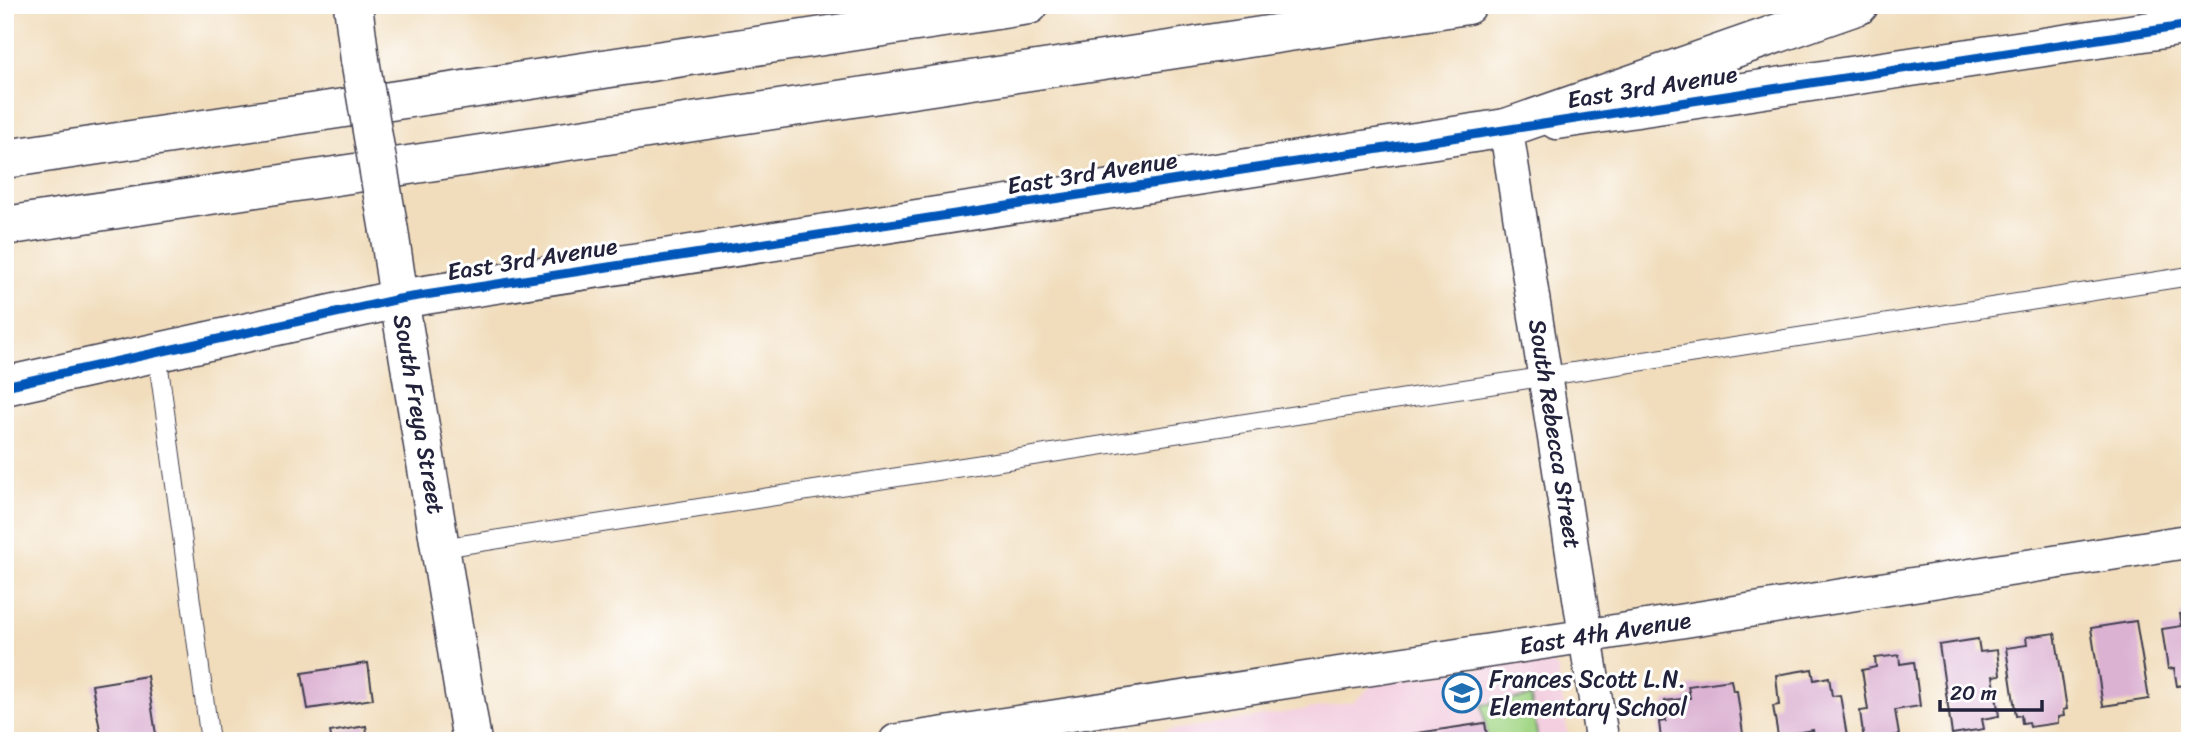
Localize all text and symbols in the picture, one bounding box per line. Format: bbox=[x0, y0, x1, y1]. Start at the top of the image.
street label: East 3rd Avenue bbox=[1564, 53, 1741, 121]
street label: East 3rd Avenue bbox=[1004, 139, 1181, 207]
street label: East 3rd Avenue bbox=[444, 225, 621, 293]
street label: South Freya Street bbox=[381, 311, 457, 517]
street label: South Rebecca Street bbox=[1516, 316, 1594, 552]
street label: East 4th Avenue bbox=[1516, 599, 1694, 667]
place label: Frances Scott L.N. Elementary School bbox=[1489, 658, 1688, 728]
scale bar bbox=[1940, 669, 2041, 713]
school or university icon: Frances Scott L.N. Elementary School bbox=[1441, 672, 1483, 714]
text: 20 m bbox=[1950, 674, 1997, 712]

